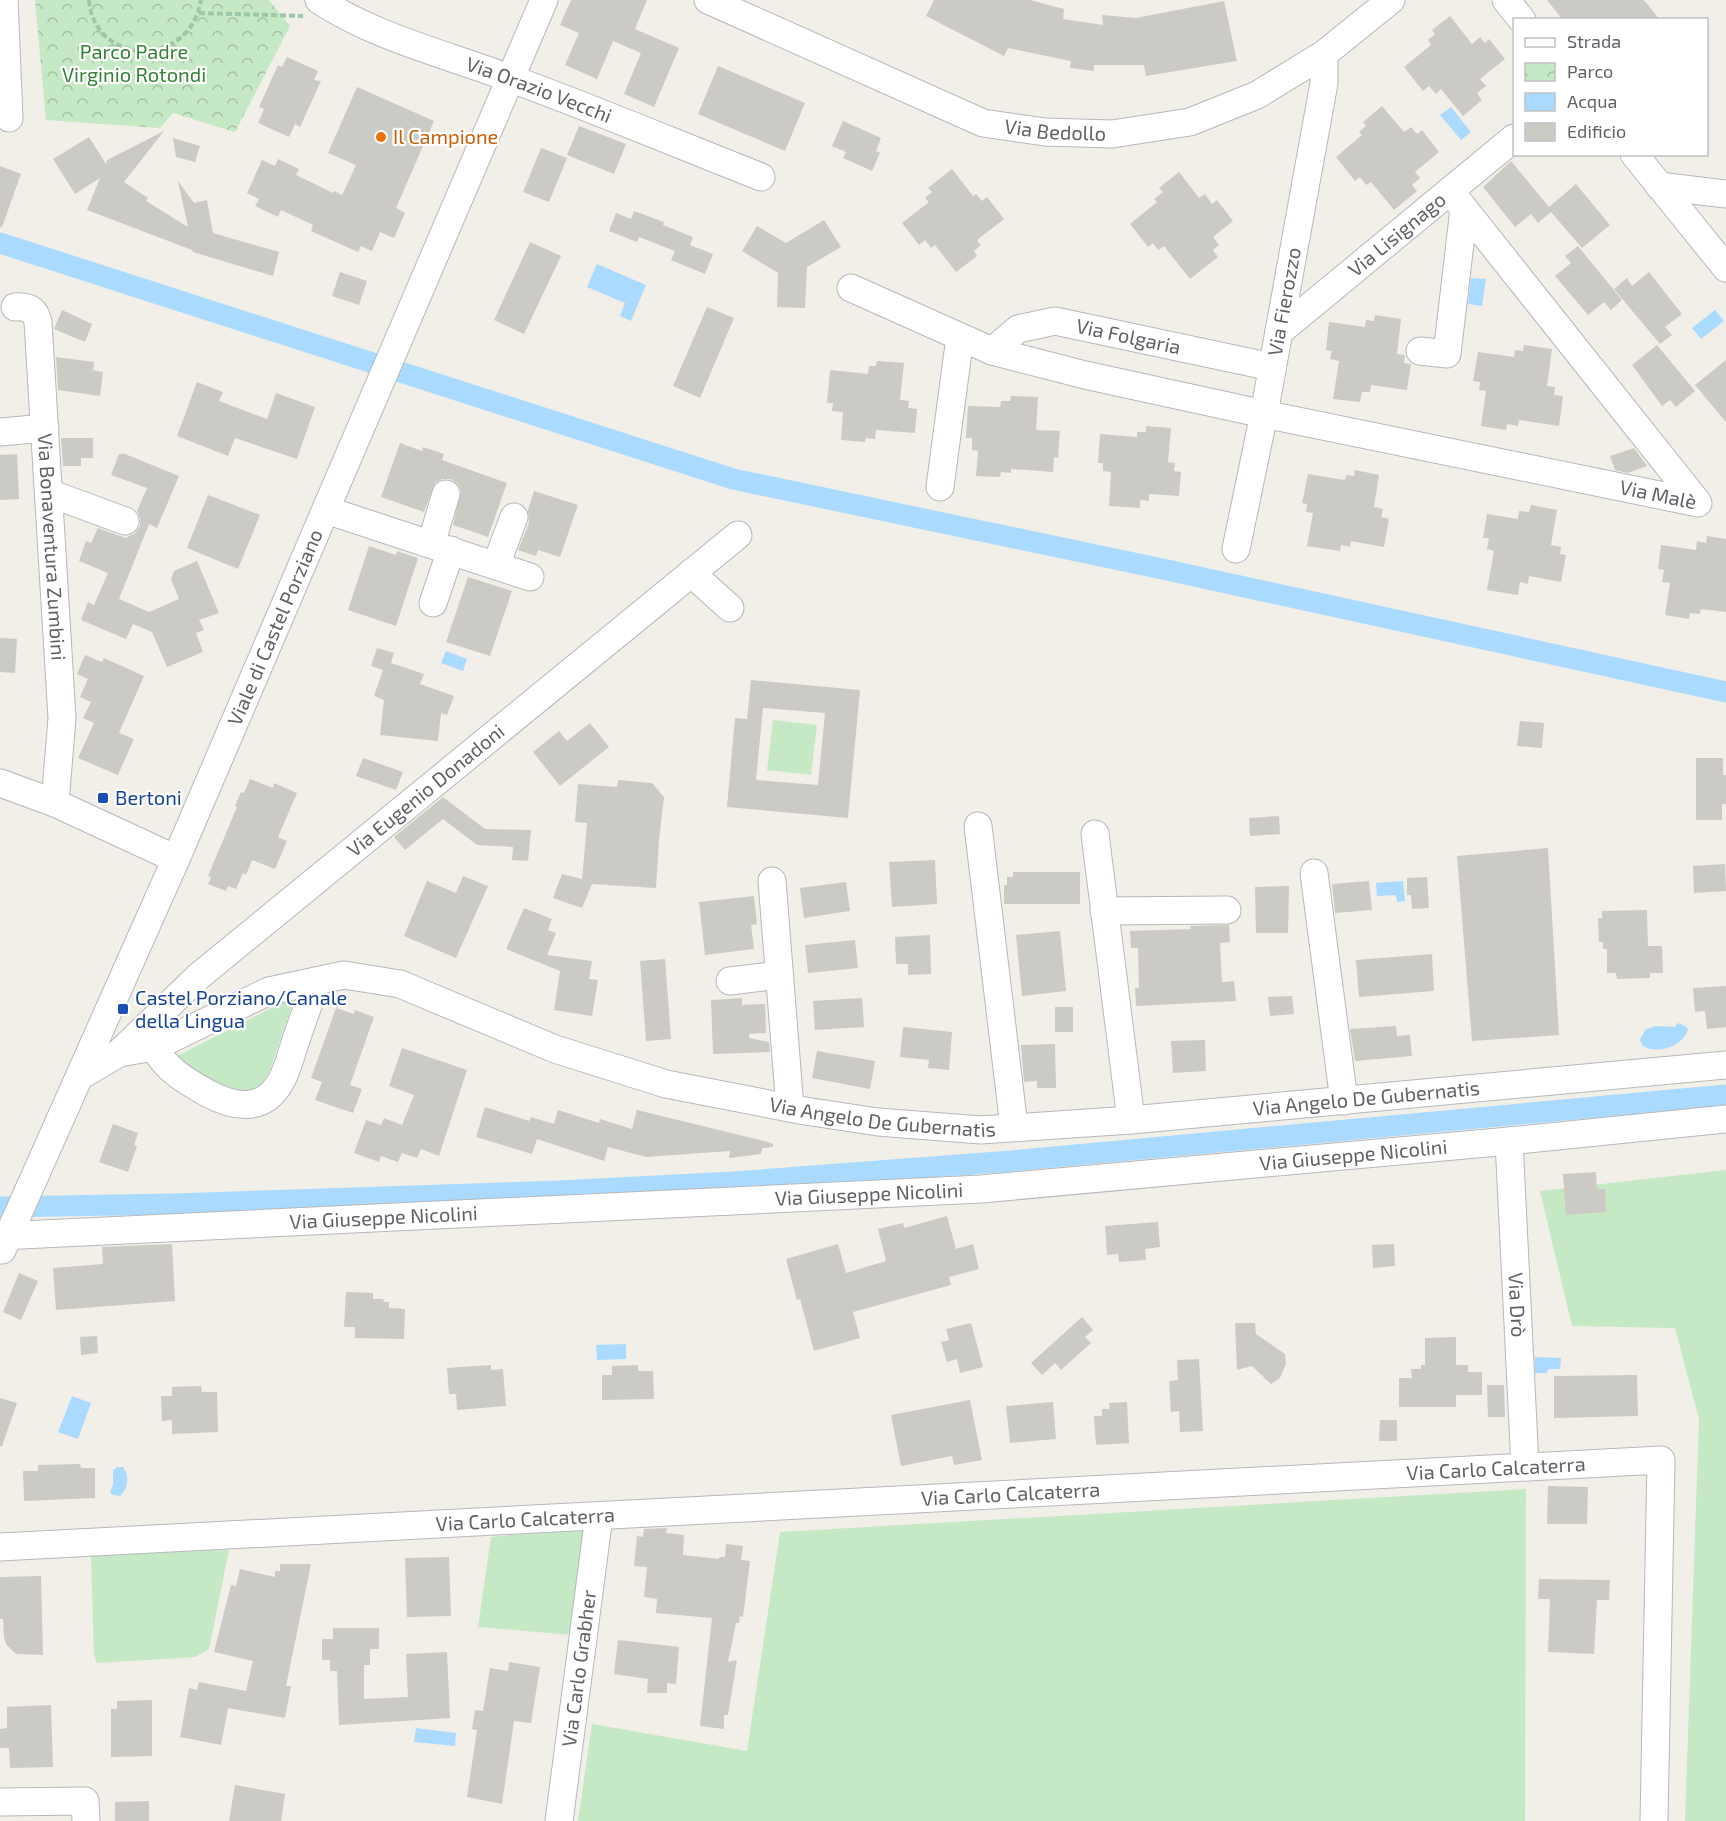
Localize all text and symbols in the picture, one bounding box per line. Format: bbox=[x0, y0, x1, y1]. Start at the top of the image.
legend bbox=[1513, 18, 1708, 156]
text: Strada bbox=[1567, 30, 1621, 52]
park label: Parco Padre Virginio Rotondi bbox=[62, 39, 206, 86]
street label: Via Orazio Vecchi bbox=[463, 51, 616, 127]
text: Parco bbox=[1567, 60, 1613, 82]
text: Acqua bbox=[1567, 90, 1617, 112]
street label: Via Bedollo bbox=[1003, 113, 1106, 145]
text: Edificio bbox=[1567, 120, 1626, 142]
place label: Il Campione bbox=[393, 124, 498, 148]
marker: Il Campione bbox=[374, 130, 388, 144]
street label: Via Lisignago bbox=[1343, 187, 1450, 281]
street label: Via Fierozzo bbox=[1262, 245, 1305, 358]
street label: Via Folgaria bbox=[1074, 313, 1183, 358]
street label: Via Bonaventura Zumbini bbox=[34, 432, 71, 661]
street label: Via Malè bbox=[1618, 474, 1699, 513]
street label: Viale di Castel Porziano bbox=[222, 525, 327, 729]
street label: Via Eugenio Donadoni bbox=[342, 718, 509, 861]
place label: Bertoni bbox=[115, 785, 182, 809]
marker: Bertoni bbox=[96, 791, 110, 805]
place label: Castel Porziano/Canale della Lingua bbox=[135, 985, 347, 1032]
marker: Castel Porziano/Canale della Lingua bbox=[116, 1002, 130, 1016]
street label: Via Angelo De Gubernatis bbox=[1252, 1075, 1481, 1120]
street label: Via Angelo De Gubernatis bbox=[767, 1091, 996, 1141]
street label: Via Giuseppe Nicolini bbox=[1258, 1134, 1448, 1175]
street label: Via Giuseppe Nicolini bbox=[774, 1177, 964, 1210]
street label: Via Giuseppe Nicolini bbox=[289, 1200, 478, 1233]
street label: Via Drò bbox=[1504, 1272, 1532, 1338]
street label: Via Carlo Calcaterra bbox=[1406, 1451, 1586, 1484]
street label: Via Carlo Calcaterra bbox=[920, 1476, 1101, 1510]
street label: Via Carlo Calcaterra bbox=[435, 1502, 615, 1535]
street label: Via Carlo Grabher bbox=[556, 1588, 600, 1748]

